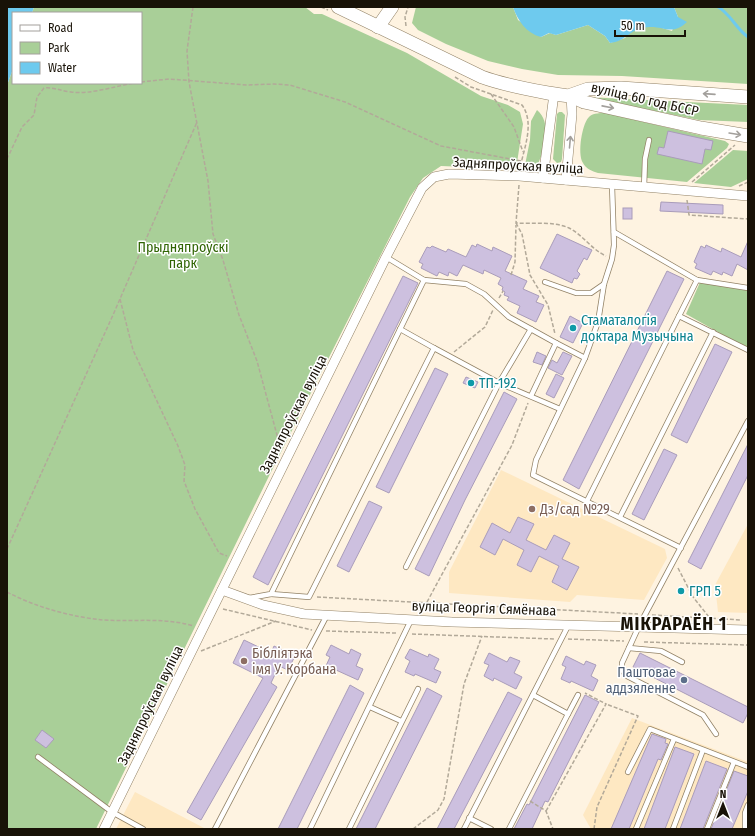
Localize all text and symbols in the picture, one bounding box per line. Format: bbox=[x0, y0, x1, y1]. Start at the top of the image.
legend bbox=[12, 12, 142, 84]
scale bar bbox=[615, 12, 685, 38]
text: 50 m bbox=[621, 19, 645, 33]
text: Road bbox=[48, 21, 73, 35]
text: Park bbox=[48, 41, 70, 55]
text: Water bbox=[48, 61, 77, 75]
street label: вуліца 60 год БССР bbox=[589, 79, 700, 120]
one-way arrow bbox=[703, 91, 716, 98]
one-way arrow bbox=[601, 103, 614, 111]
one-way arrow bbox=[728, 130, 741, 138]
one-way arrow bbox=[566, 136, 573, 149]
street label: Задняпроўская вуліца bbox=[452, 154, 584, 177]
park label: Прыдняпроўскі парк bbox=[137, 239, 229, 272]
place label: Стаматалогія доктара Музычына bbox=[581, 312, 694, 345]
marker: Стаматалогія доктара Музычына bbox=[568, 323, 578, 333]
street label: Задняпроўская вуліца bbox=[256, 352, 331, 476]
place label: ТП-192 bbox=[479, 375, 516, 392]
marker: ТП-192 bbox=[466, 378, 476, 388]
place label: Дз/сад №29 bbox=[539, 501, 610, 518]
marker: Дз/сад №29 bbox=[527, 504, 537, 514]
place label: ГРП 5 bbox=[689, 583, 721, 600]
marker: ГРП 5 bbox=[676, 586, 686, 596]
street label: вуліца Георгія Сямёнава bbox=[411, 597, 557, 620]
district label: МІКРАРАЁН 1 bbox=[621, 613, 727, 635]
street label: Задняпроўская вуліца bbox=[114, 643, 187, 768]
place label: Бібліятэка імя У. Корбана bbox=[252, 645, 337, 678]
marker: Бібліятэка імя У. Корбана bbox=[239, 656, 249, 666]
place label: Паштовае аддзяленне bbox=[606, 664, 676, 697]
marker: Паштовае аддзяленне bbox=[679, 675, 689, 685]
north arrow bbox=[703, 784, 743, 824]
text: N bbox=[720, 788, 726, 801]

